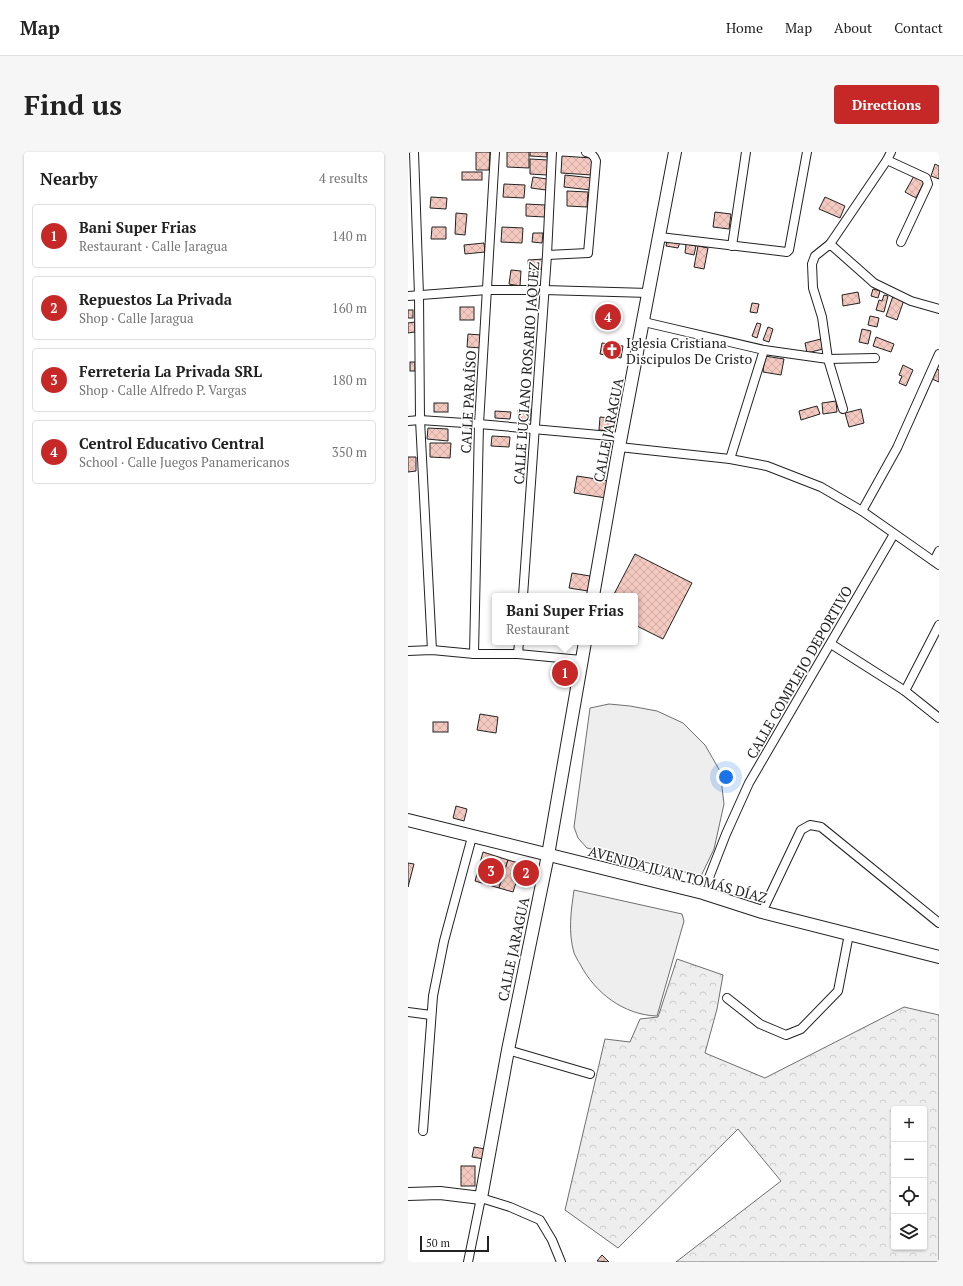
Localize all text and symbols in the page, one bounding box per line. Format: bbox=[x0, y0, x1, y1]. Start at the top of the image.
text: Map bbox=[20, 15, 60, 40]
text: Home bbox=[726, 18, 763, 37]
text: Map bbox=[785, 18, 812, 37]
text: About bbox=[834, 18, 872, 37]
text: Contact bbox=[894, 18, 943, 37]
button: Directions bbox=[834, 85, 939, 124]
text: Find us bbox=[24, 86, 122, 123]
text: Nearby bbox=[40, 167, 98, 190]
text: 4 results bbox=[319, 169, 368, 187]
text: Bani Super Frias bbox=[79, 217, 196, 237]
text: 1 bbox=[50, 227, 58, 245]
text: 140 m bbox=[332, 227, 367, 245]
text: Restaurant · Calle Jaragua bbox=[79, 237, 227, 255]
street label: CALLE LUCIANO ROSARIO JAQUEZ bbox=[509, 261, 543, 485]
text: Repuestos La Privada bbox=[79, 289, 232, 309]
text: 2 bbox=[50, 299, 58, 317]
text: 160 m bbox=[332, 299, 367, 317]
pin: 4 bbox=[595, 302, 621, 332]
text: Shop · Calle Jaragua bbox=[79, 309, 193, 327]
place label: Iglesia Cristiana Discipulos De Cristo bbox=[626, 333, 753, 368]
church icon: Iglesia Cristiana Discipulos De Cristo bbox=[601, 339, 623, 361]
street label: CALLE PARAÍSO bbox=[456, 350, 480, 454]
text: Ferreteria La Privada SRL bbox=[79, 361, 262, 381]
text: 3 bbox=[50, 371, 58, 389]
text: 180 m bbox=[332, 371, 367, 389]
street label: CALLE JARAGUA bbox=[589, 376, 628, 484]
text: Shop · Calle Alfredo P. Vargas bbox=[79, 381, 247, 399]
text: Centrol Educativo Central bbox=[79, 433, 264, 453]
text: 4 bbox=[50, 443, 58, 461]
text: 350 m bbox=[332, 443, 367, 461]
text: School · Calle Juegos Panamericanos bbox=[79, 453, 290, 471]
street label: CALLE COMPLEJO DEPORTIVO bbox=[742, 582, 856, 762]
popup bbox=[492, 593, 638, 645]
text: Bani Super Frias bbox=[506, 600, 624, 620]
text: Restaurant bbox=[506, 620, 569, 638]
pin: 1 bbox=[552, 658, 578, 688]
your location bbox=[716, 767, 736, 787]
street label: AVENIDA JUAN TOMÁS DÍAZ bbox=[587, 841, 769, 907]
pin: 3 bbox=[478, 856, 504, 886]
pin: 2 bbox=[513, 858, 539, 888]
street label: CALLE JARAGUA bbox=[493, 895, 533, 1003]
map controls bbox=[891, 1106, 927, 1250]
button: + bbox=[891, 1106, 927, 1142]
button: − bbox=[891, 1142, 927, 1178]
button: locate bbox=[891, 1178, 927, 1214]
button: layers bbox=[891, 1214, 927, 1250]
scale bar bbox=[420, 1234, 489, 1253]
text: 50 m bbox=[426, 1236, 450, 1250]

